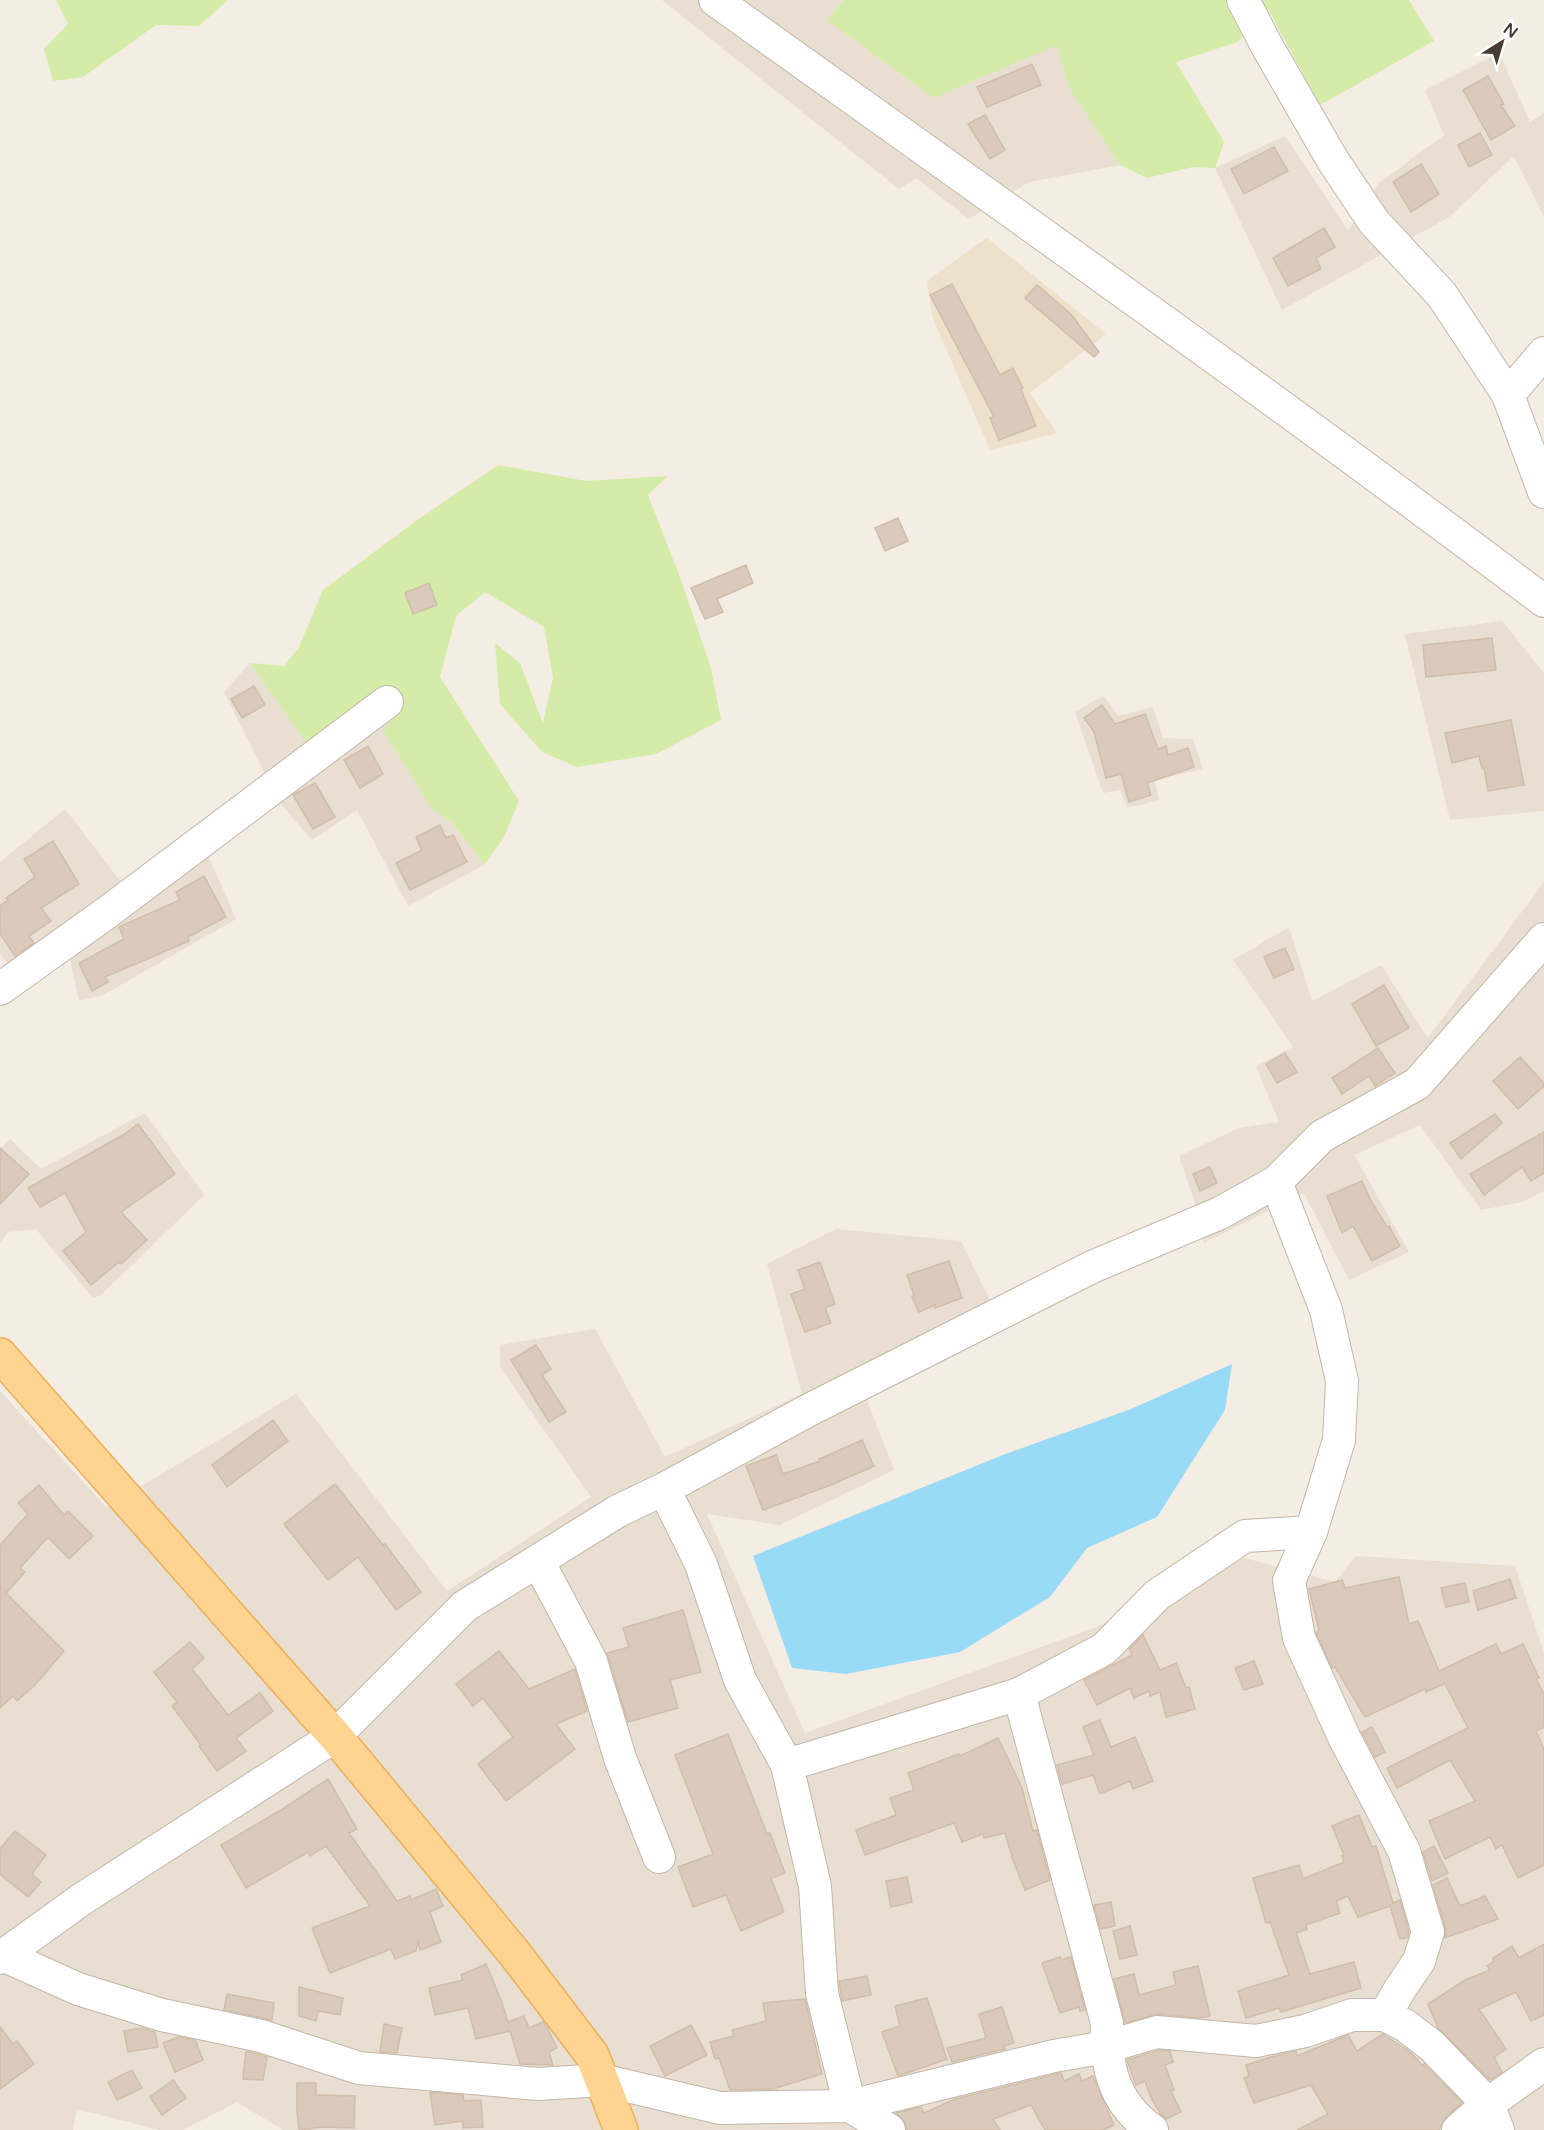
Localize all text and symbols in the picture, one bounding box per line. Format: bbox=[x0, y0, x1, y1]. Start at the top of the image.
north arrow bbox=[1472, 12, 1532, 72]
text: N bbox=[1499, 19, 1522, 43]

